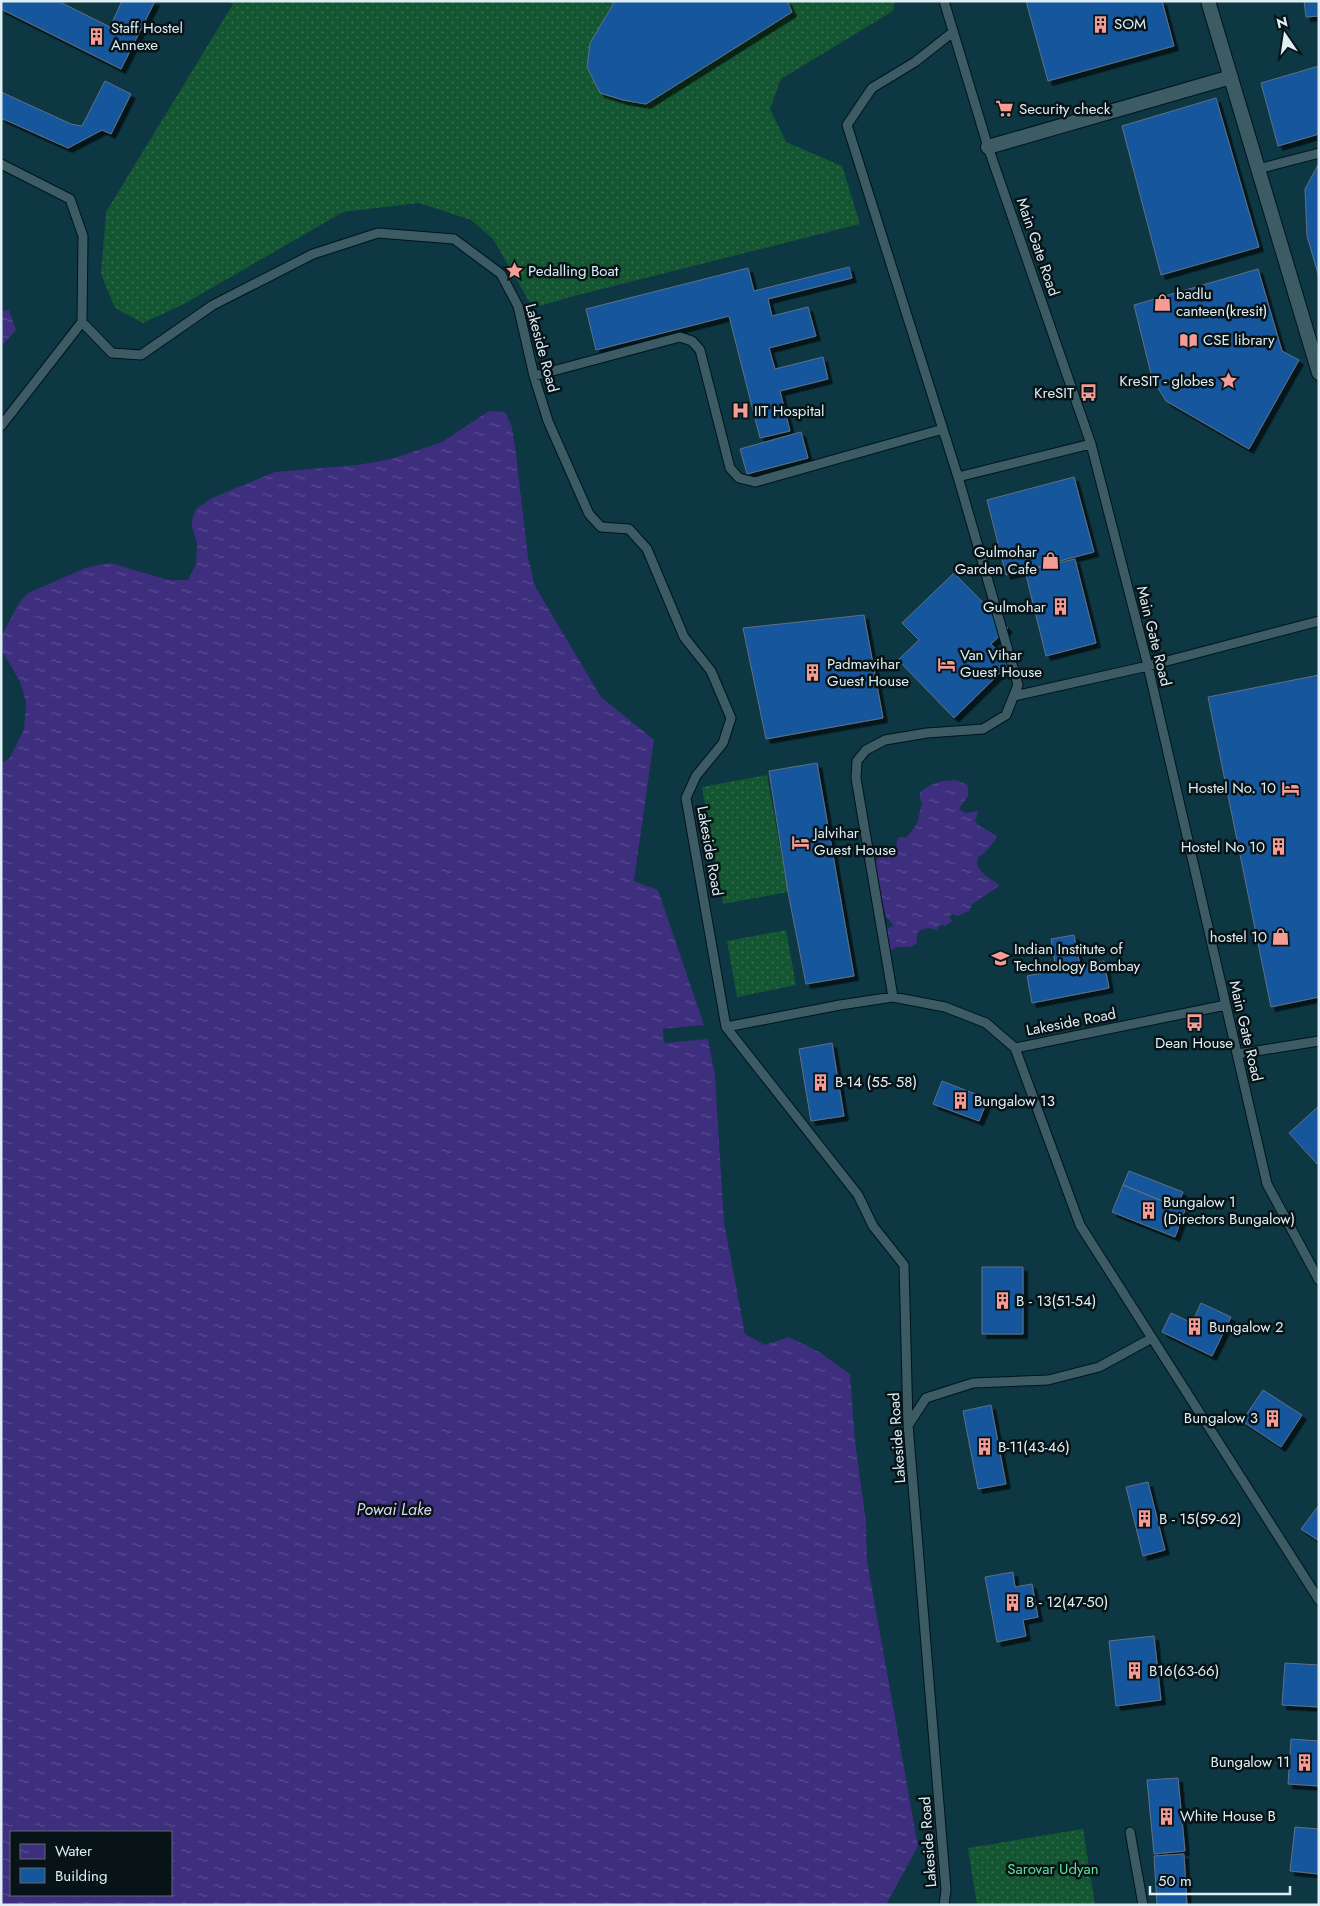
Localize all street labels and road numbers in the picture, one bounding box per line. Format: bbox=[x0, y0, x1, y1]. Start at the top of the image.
street label: Main Gate Road bbox=[1011, 195, 1065, 299]
street label: Lakeside Road bbox=[520, 301, 564, 395]
street label: Main Gate Road bbox=[1131, 584, 1177, 688]
street label: Lakeside Road bbox=[691, 804, 729, 898]
street label: Main Gate Road bbox=[1224, 979, 1268, 1083]
street label: Lakeside Road bbox=[1024, 1003, 1118, 1041]
street label: Lakeside Road bbox=[883, 1392, 911, 1484]
street label: Lakeside Road bbox=[914, 1796, 942, 1888]

